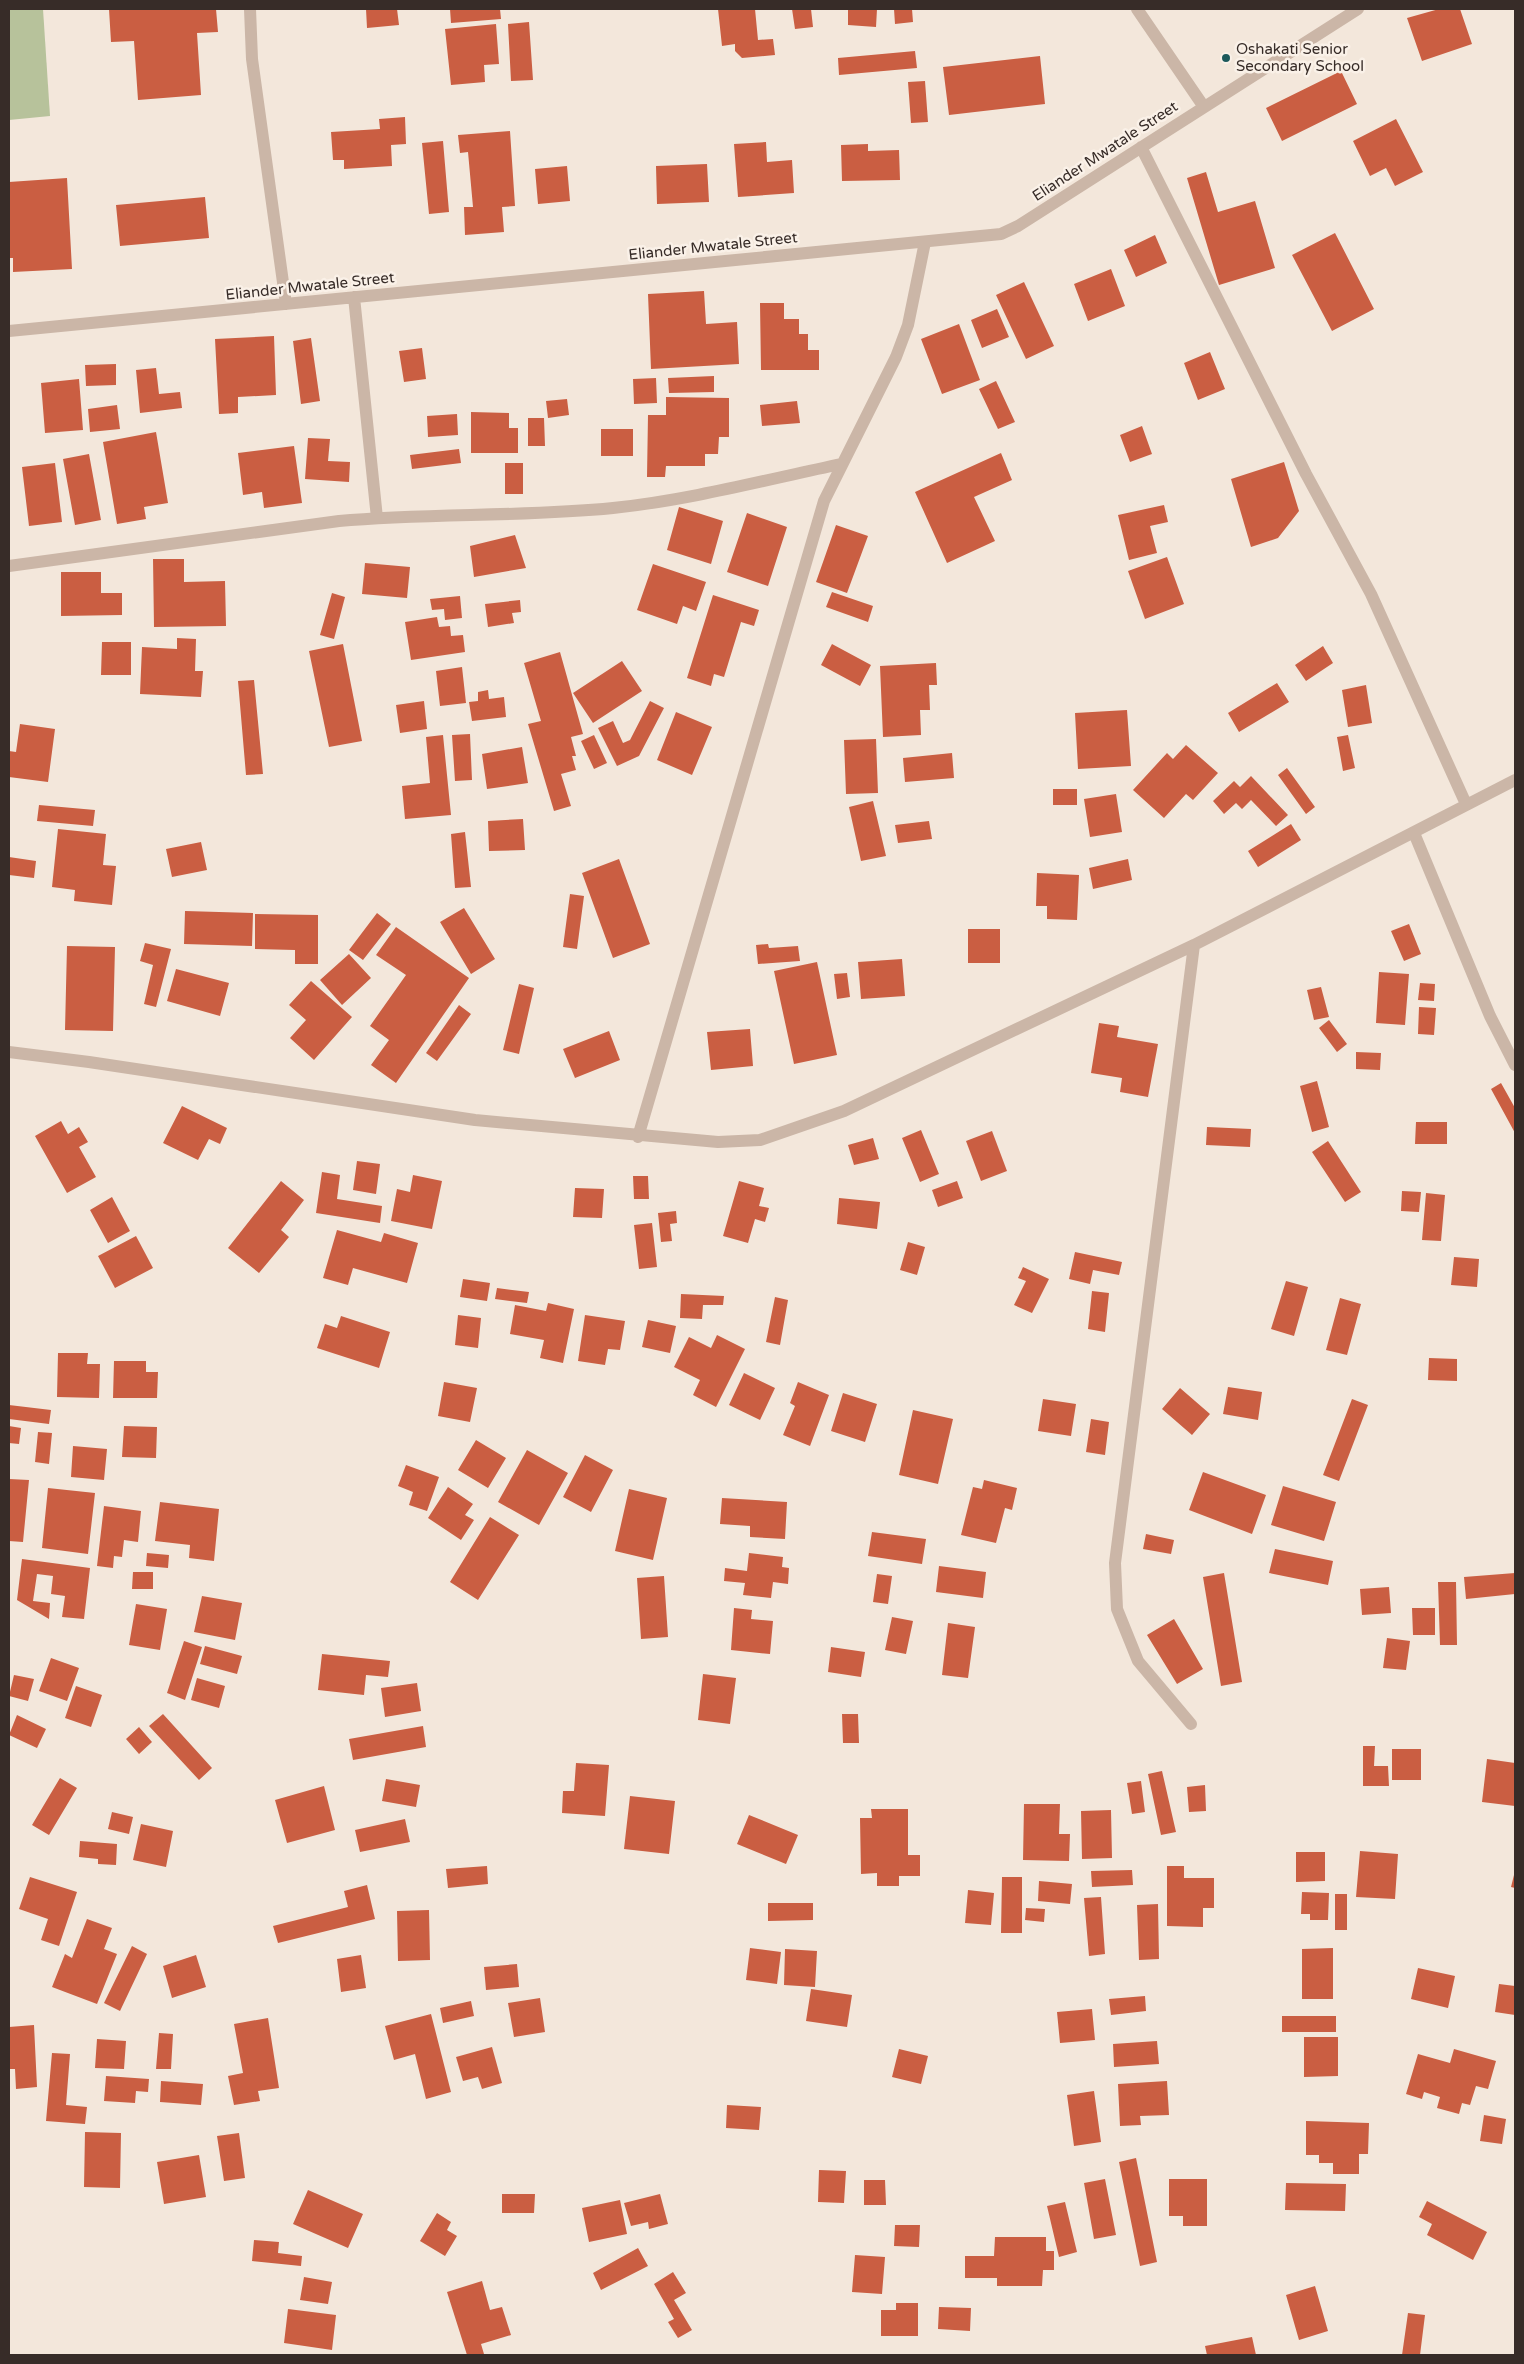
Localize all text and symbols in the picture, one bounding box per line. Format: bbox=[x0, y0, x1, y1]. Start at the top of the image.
place label: Oshakati Senior Secondary School bbox=[1236, 40, 1364, 75]
marker: Oshakati Senior Secondary School bbox=[1220, 52, 1232, 64]
street label: Eliander Mwatale Street bbox=[1029, 97, 1181, 205]
street label: Eliander Mwatale Street bbox=[628, 228, 799, 264]
street label: Eliander Mwatale Street bbox=[225, 268, 396, 304]

